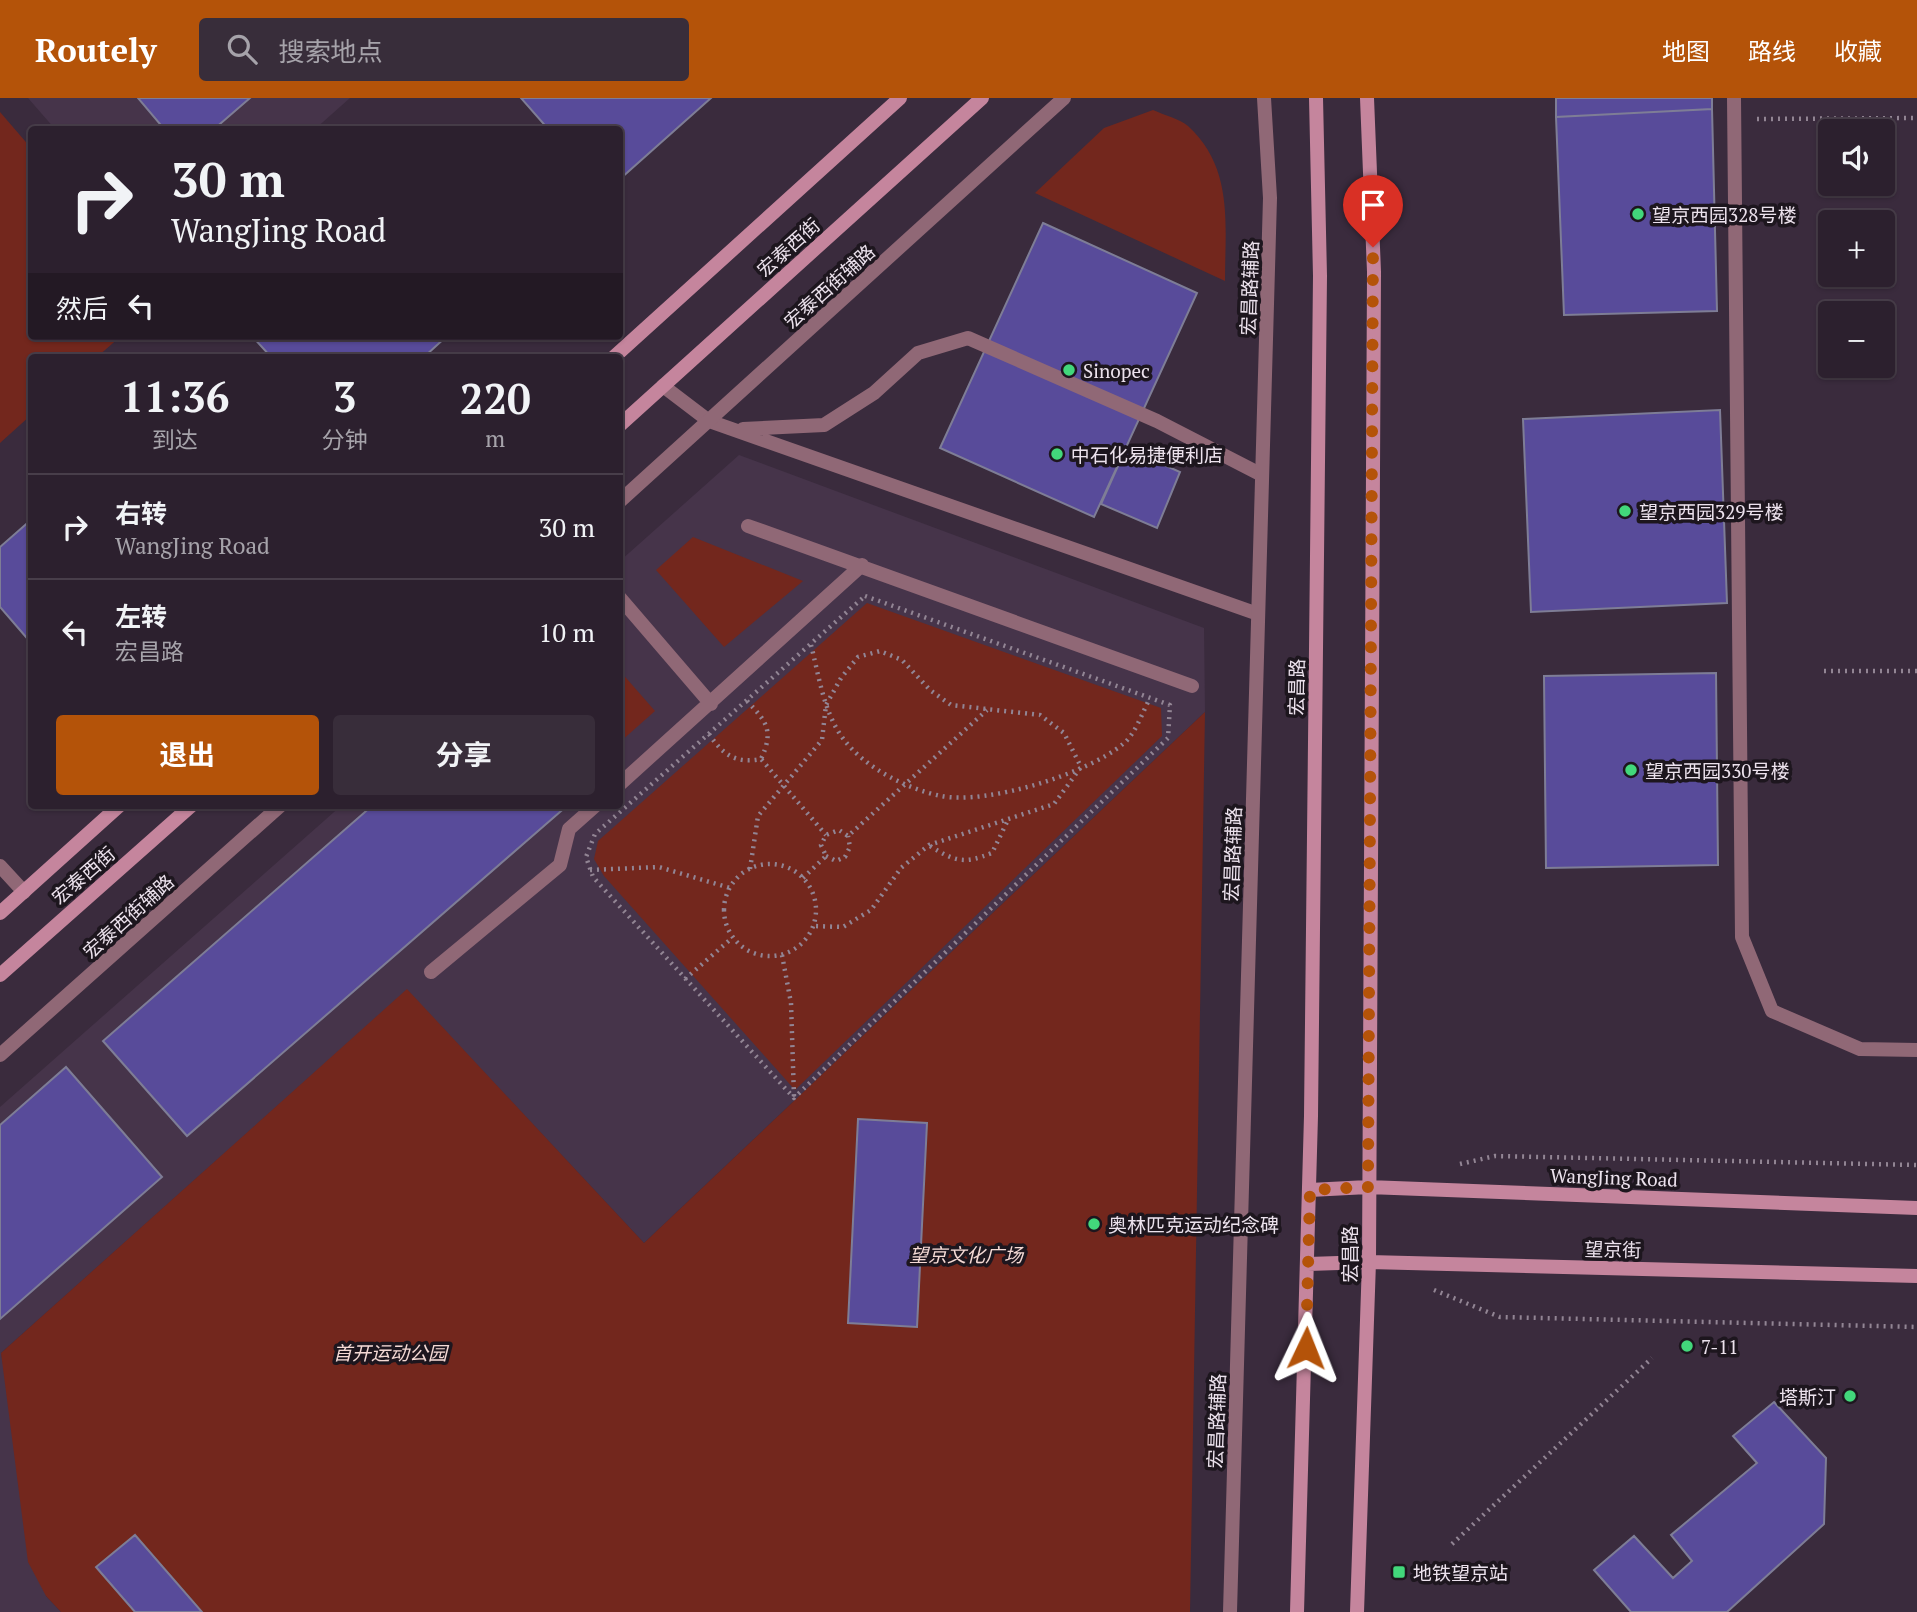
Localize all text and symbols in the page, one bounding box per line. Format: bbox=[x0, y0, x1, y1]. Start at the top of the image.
search box bbox=[199, 18, 689, 81]
text: Routely bbox=[35, 28, 157, 71]
icon: search bbox=[223, 30, 261, 68]
text: 搜索地点 bbox=[279, 34, 383, 68]
text: 地图 bbox=[1662, 35, 1710, 67]
text: 路线 bbox=[1748, 35, 1796, 67]
text: 收藏 bbox=[1834, 35, 1882, 67]
map controls bbox=[1818, 119, 1895, 378]
button: sound bbox=[1818, 119, 1895, 196]
text: 30 m bbox=[171, 146, 285, 211]
icon: right bbox=[56, 154, 147, 245]
pin bbox=[1343, 175, 1403, 247]
icon: arrive bbox=[1354, 186, 1392, 224]
place label: 望京西园328号楼 bbox=[1652, 202, 1796, 227]
marker: 望京西园328号楼 bbox=[1630, 206, 1646, 222]
text: WangJing Road bbox=[171, 209, 386, 251]
button: + bbox=[1818, 210, 1895, 287]
street label: 宏泰西街 bbox=[751, 212, 825, 282]
street label: 宏泰西街辅路 bbox=[778, 239, 880, 333]
street label: 宏昌路辅路 bbox=[1235, 240, 1263, 336]
icon: left bbox=[122, 287, 160, 325]
text: 然后 bbox=[56, 291, 108, 325]
button: − bbox=[1818, 301, 1895, 378]
place label: Sinopec bbox=[1083, 358, 1150, 383]
marker: Sinopec bbox=[1061, 362, 1077, 378]
text: 11:36 bbox=[120, 368, 229, 424]
text: 3 bbox=[333, 368, 356, 424]
text: 220 bbox=[460, 370, 531, 426]
text: m bbox=[485, 423, 505, 454]
text: 到达 bbox=[152, 424, 198, 455]
text: 分钟 bbox=[322, 424, 368, 455]
place label: 中石化易捷便利店 bbox=[1071, 442, 1223, 467]
marker: 中石化易捷便利店 bbox=[1049, 446, 1065, 462]
text: 右转 bbox=[115, 496, 167, 530]
place label: 望京西园329号楼 bbox=[1639, 499, 1783, 524]
marker: 望京西园329号楼 bbox=[1617, 503, 1633, 519]
icon: right bbox=[56, 508, 94, 546]
text: 30 m bbox=[539, 510, 595, 544]
text: WangJing Road bbox=[115, 530, 270, 561]
text: 左转 bbox=[115, 599, 167, 633]
icon: left bbox=[56, 613, 94, 651]
text: 10 m bbox=[539, 615, 595, 649]
text: 宏昌路 bbox=[115, 636, 184, 667]
street label: 宏昌路 bbox=[1283, 658, 1309, 716]
button: 退出 bbox=[56, 715, 319, 795]
button: 分享 bbox=[333, 715, 595, 795]
place label: 望京西园330号楼 bbox=[1645, 758, 1789, 783]
marker: 望京西园330号楼 bbox=[1623, 762, 1639, 778]
street label: 宏昌路辅路 bbox=[1218, 806, 1246, 902]
street label: 宏泰西街 bbox=[46, 841, 120, 909]
street label: 宏泰西街辅路 bbox=[77, 869, 179, 963]
street label: WangJing Road bbox=[1550, 1162, 1679, 1192]
place label: 奥林匹克运动纪念碑 bbox=[1108, 1212, 1279, 1237]
marker: 奥林匹克运动纪念碑 bbox=[1086, 1216, 1102, 1232]
street label: 宏昌路 bbox=[1337, 1225, 1362, 1283]
street label: 望京街 bbox=[1584, 1236, 1642, 1262]
park label: 望京文化广场 bbox=[909, 1242, 1025, 1267]
position arrow bbox=[1269, 1311, 1343, 1385]
place label: 7-11 bbox=[1701, 1334, 1739, 1359]
marker: 7-11 bbox=[1679, 1338, 1695, 1354]
park label: 首开运动公园 bbox=[333, 1340, 450, 1365]
street label: 宏昌路辅路 bbox=[1202, 1373, 1230, 1469]
place label: 塔斯汀 bbox=[1779, 1384, 1836, 1409]
marker: 塔斯汀 bbox=[1842, 1388, 1858, 1404]
place label: 地铁望京站 bbox=[1413, 1560, 1508, 1585]
marker: 地铁望京站 bbox=[1391, 1564, 1407, 1580]

